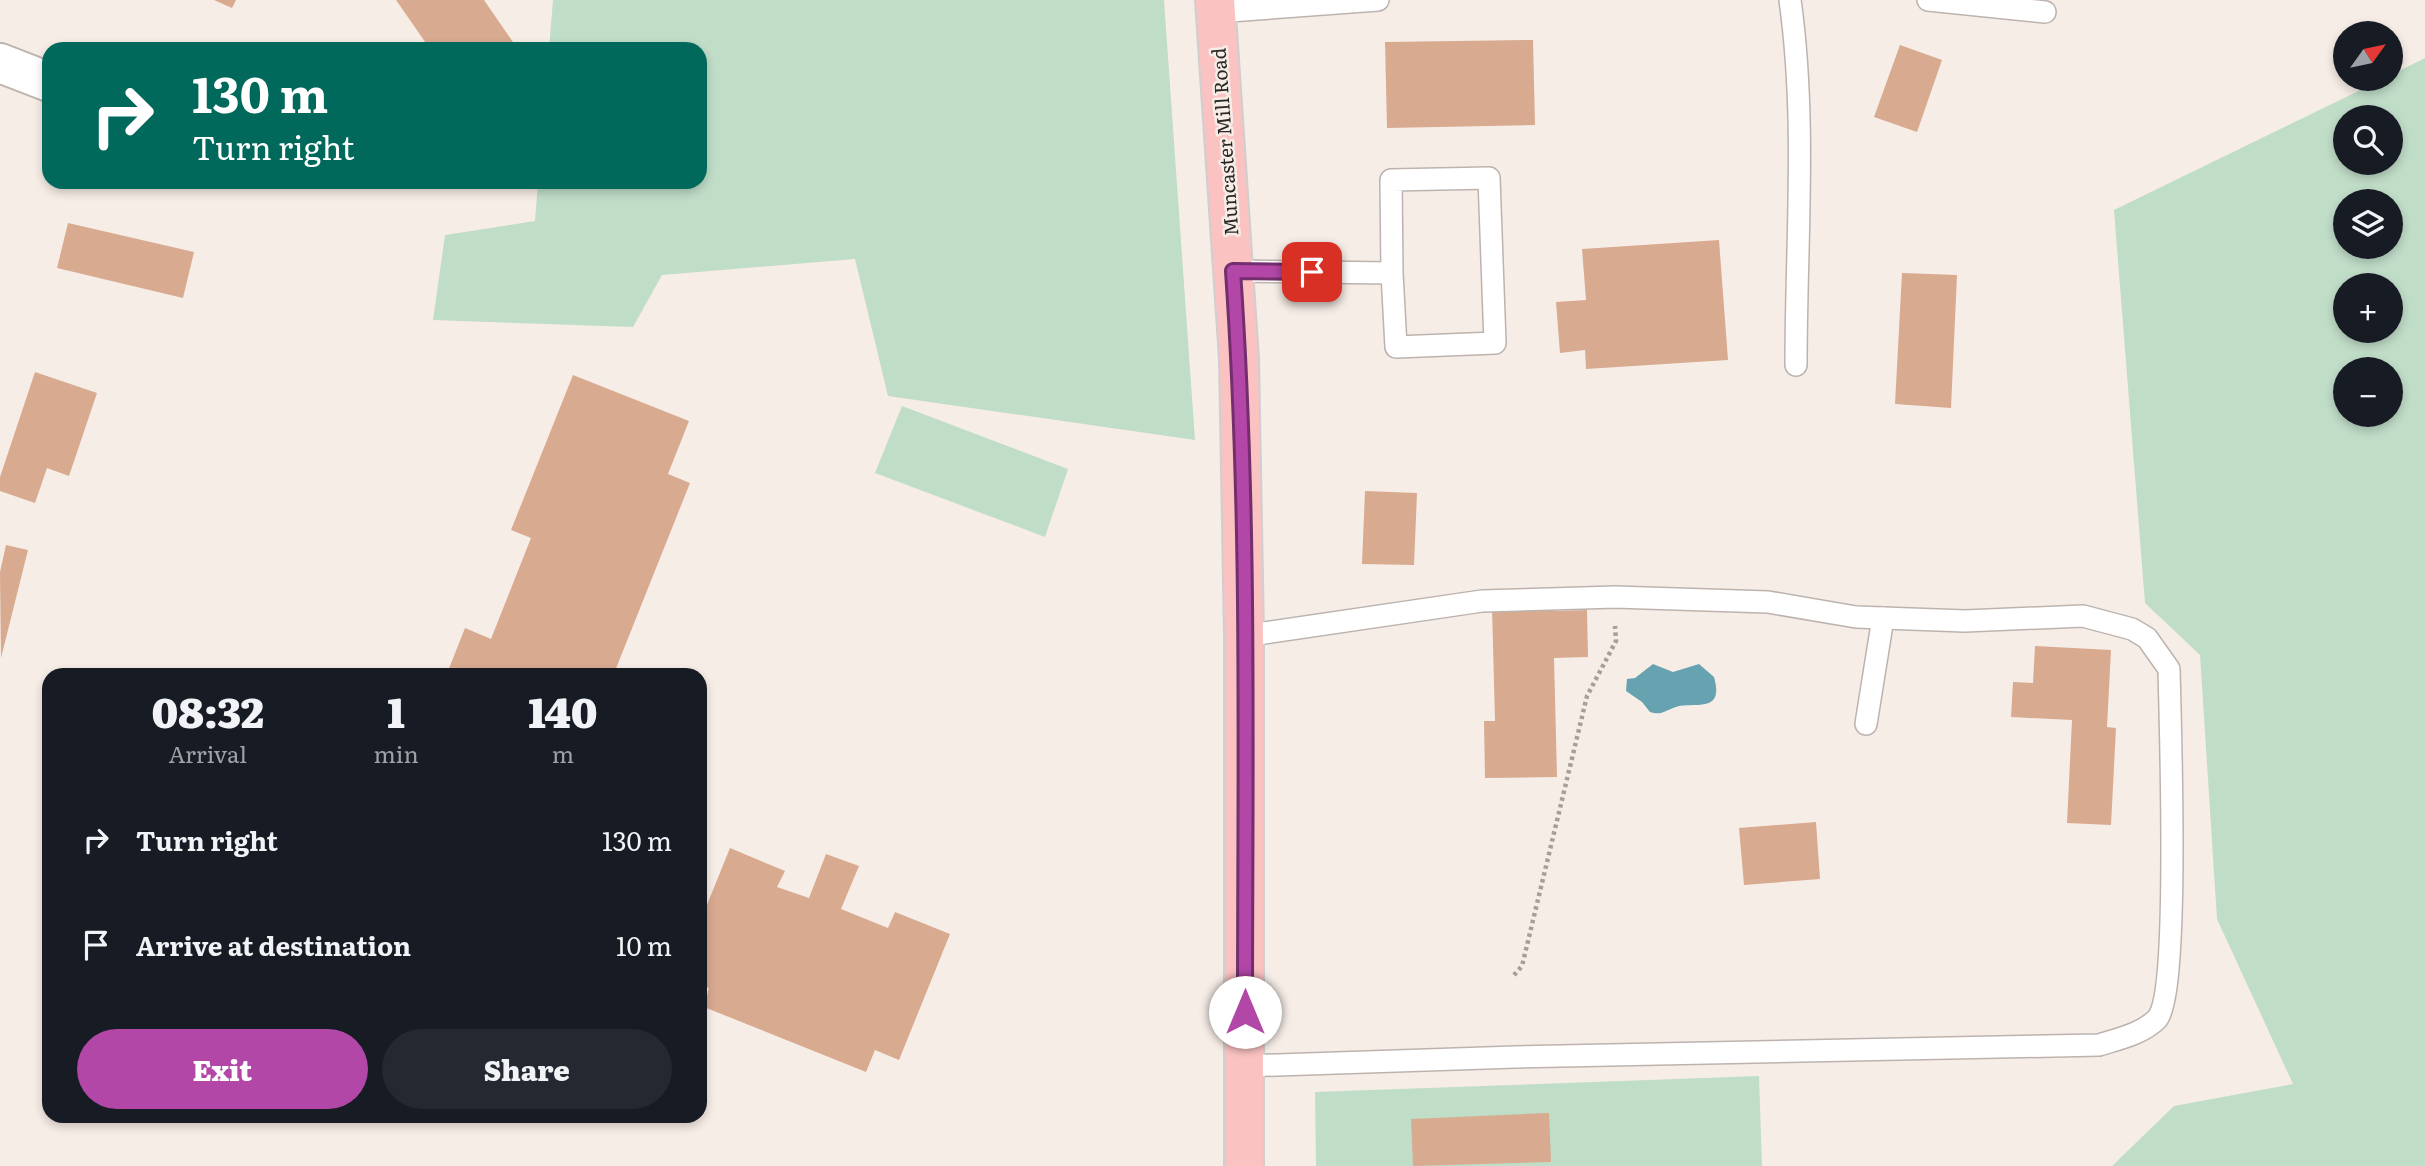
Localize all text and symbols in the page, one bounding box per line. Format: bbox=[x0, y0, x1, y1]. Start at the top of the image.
north arrow bbox=[2333, 21, 2403, 91]
map controls bbox=[2333, 21, 2403, 427]
street label: Muncaster Mill Road bbox=[1203, 47, 1245, 237]
text: 130 m bbox=[192, 55, 328, 128]
icon: right bbox=[77, 70, 168, 161]
button: search bbox=[2333, 105, 2403, 175]
text: Turn right bbox=[192, 122, 354, 170]
button: layers bbox=[2333, 189, 2403, 259]
pin bbox=[1282, 242, 1342, 302]
icon: arrive bbox=[1293, 253, 1331, 291]
button: + bbox=[2333, 273, 2403, 343]
button: − bbox=[2333, 357, 2403, 427]
text: 08:32 bbox=[151, 679, 264, 741]
text: 1 bbox=[387, 679, 405, 741]
text: 140 bbox=[528, 679, 598, 741]
text: Arrival bbox=[168, 736, 247, 770]
text: min bbox=[374, 736, 419, 770]
text: m bbox=[552, 736, 574, 770]
text: Turn right bbox=[136, 820, 278, 859]
text: 130 m bbox=[602, 820, 672, 859]
icon: right bbox=[77, 821, 115, 859]
text: Arrive at destination bbox=[136, 925, 411, 964]
text: 10 m bbox=[616, 925, 672, 964]
icon: arrive bbox=[77, 926, 115, 964]
position arrow bbox=[1208, 975, 1282, 1049]
button: Exit bbox=[77, 1029, 368, 1109]
button: Share bbox=[382, 1029, 672, 1109]

